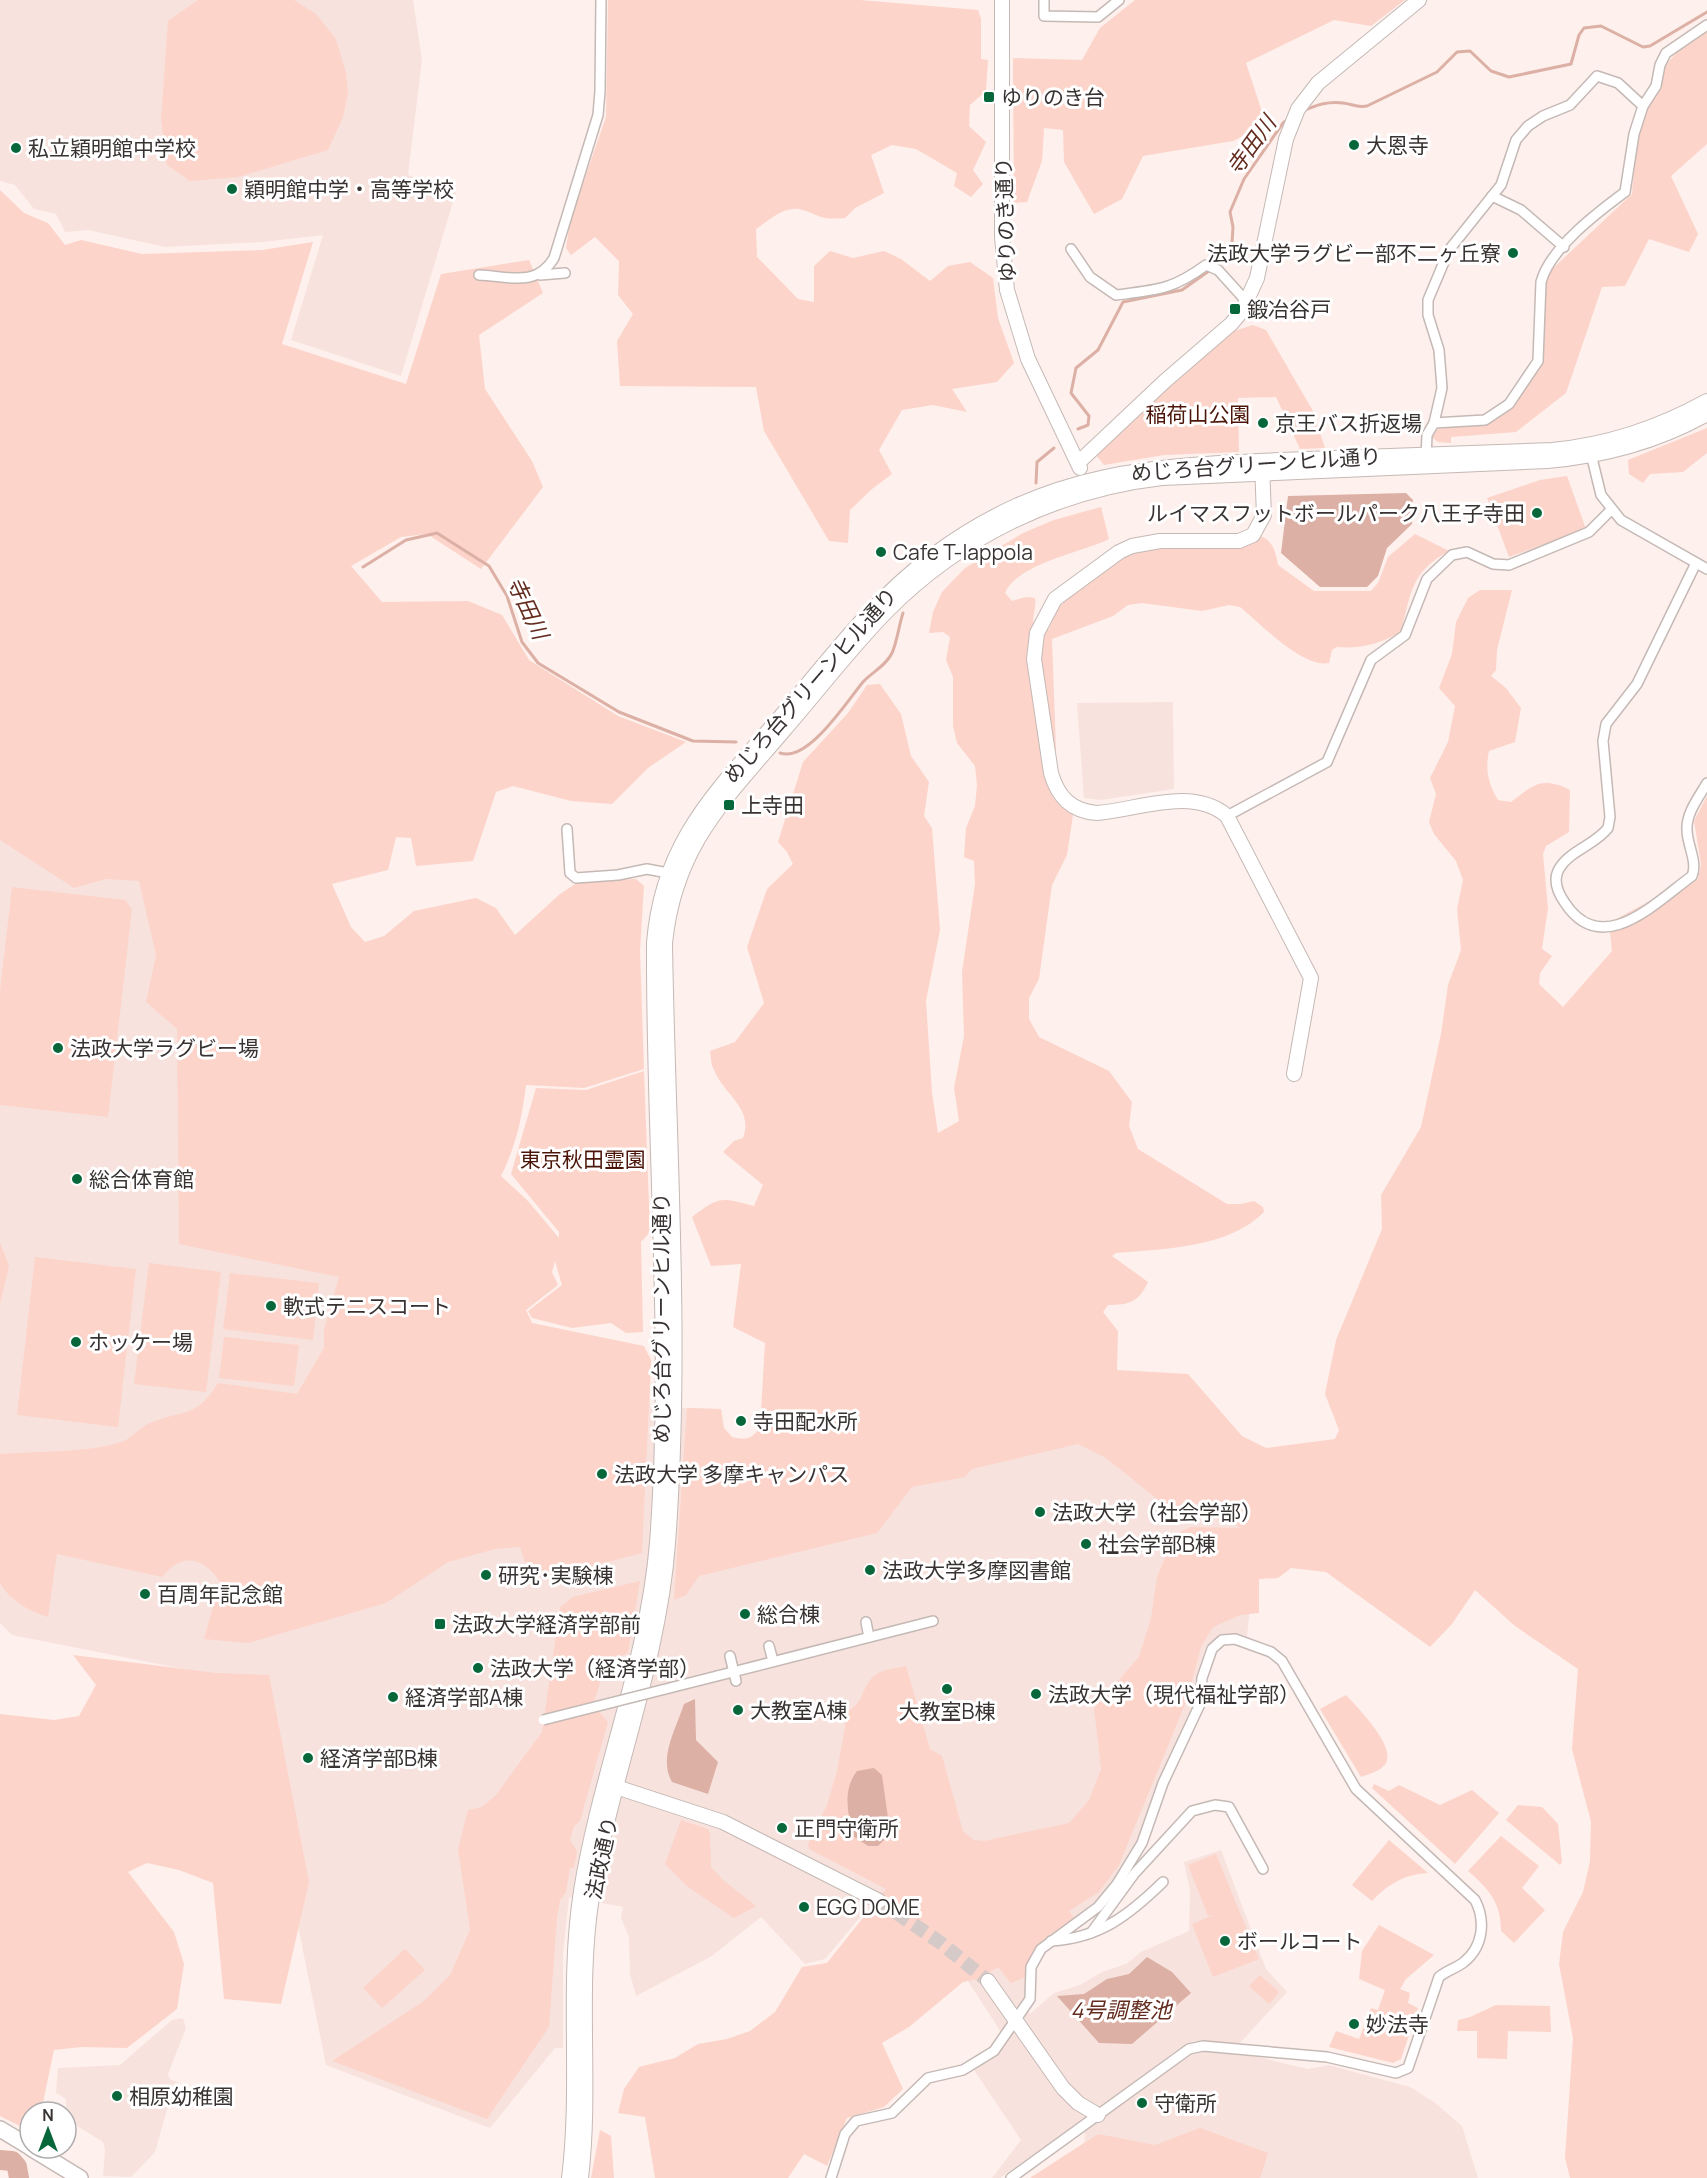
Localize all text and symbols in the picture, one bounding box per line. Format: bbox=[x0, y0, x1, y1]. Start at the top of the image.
place label: ゆりのき台 bbox=[1001, 83, 1105, 111]
marker: ゆりのき台 bbox=[982, 90, 996, 104]
water label: 寺田川 bbox=[1219, 108, 1284, 181]
place label: 大恩寺 bbox=[1366, 131, 1429, 159]
place label: 私立穎明館中学校 bbox=[28, 134, 196, 162]
marker: 大恩寺 bbox=[1347, 138, 1361, 152]
marker: 私立穎明館中学校 bbox=[9, 141, 23, 155]
street label: ゆりのき通り bbox=[989, 157, 1021, 283]
place label: 穎明館中学・高等学校 bbox=[244, 175, 454, 203]
marker: 穎明館中学・高等学校 bbox=[225, 182, 239, 196]
place label: 法政大学ラグビー部不二ヶ丘寮 bbox=[1207, 239, 1501, 267]
marker: 法政大学ラグビー部不二ヶ丘寮 bbox=[1506, 246, 1520, 260]
place label: 鍛冶谷戸 bbox=[1247, 295, 1331, 323]
marker: 鍛冶谷戸 bbox=[1228, 302, 1242, 316]
park label: 稲荷山公園 bbox=[1146, 400, 1251, 428]
place label: 京王バス折返場 bbox=[1275, 409, 1422, 437]
marker: 京王バス折返場 bbox=[1256, 416, 1270, 430]
street label: めじろ台グリーンヒル通り bbox=[1130, 441, 1382, 487]
place label: ルイマスフットボールパーク八王子寺田 bbox=[1147, 499, 1525, 527]
marker: ルイマスフットボールパーク八王子寺田 bbox=[1530, 506, 1544, 520]
place label: Cafe T-lappola bbox=[893, 538, 1033, 566]
marker: Cafe T-lappola bbox=[874, 545, 888, 559]
water label: 寺田川 bbox=[500, 572, 556, 646]
street label: めじろ台グリーンヒル通り bbox=[717, 581, 903, 789]
place label: 上寺田 bbox=[741, 791, 804, 819]
marker: 上寺田 bbox=[722, 798, 736, 812]
place label: 法政大学ラグビー場 bbox=[70, 1034, 259, 1062]
marker: 法政大学ラグビー場 bbox=[51, 1041, 65, 1055]
park label: 東京秋田霊園 bbox=[520, 1145, 646, 1173]
place label: 総合体育館 bbox=[89, 1165, 194, 1193]
marker: 総合体育館 bbox=[70, 1172, 84, 1186]
street label: めじろ台グリーンヒル通り bbox=[647, 1193, 675, 1443]
place label: 軟式テニスコート bbox=[283, 1292, 451, 1320]
marker: 軟式テニスコート bbox=[264, 1299, 278, 1313]
place label: ホッケー場 bbox=[88, 1328, 193, 1356]
marker: ホッケー場 bbox=[69, 1335, 83, 1349]
place label: 寺田配水所 bbox=[753, 1407, 858, 1435]
marker: 寺田配水所 bbox=[734, 1414, 748, 1428]
place label: 法政大学 多摩キャンパス bbox=[614, 1460, 849, 1488]
marker: 法政大学 多摩キャンパス bbox=[595, 1467, 609, 1481]
place label: 法政大学（社会学部） bbox=[1052, 1498, 1262, 1526]
marker: 法政大学（社会学部） bbox=[1033, 1505, 1047, 1519]
place label: 社会学部B棟 bbox=[1098, 1530, 1216, 1558]
marker: 社会学部B棟 bbox=[1079, 1537, 1093, 1551]
place label: 法政大学多摩図書館 bbox=[882, 1556, 1071, 1584]
place label: 研究･実験棟 bbox=[498, 1561, 614, 1589]
marker: 法政大学多摩図書館 bbox=[863, 1563, 877, 1577]
marker: 研究･実験棟 bbox=[479, 1568, 493, 1582]
place label: 百周年記念館 bbox=[157, 1580, 283, 1608]
marker: 百周年記念館 bbox=[138, 1587, 152, 1601]
place label: 総合棟 bbox=[757, 1600, 820, 1628]
marker: 総合棟 bbox=[738, 1607, 752, 1621]
place label: 法政大学経済学部前 bbox=[452, 1610, 641, 1638]
marker: 法政大学経済学部前 bbox=[433, 1617, 447, 1631]
place label: 法政大学（経済学部） bbox=[490, 1654, 700, 1682]
marker: 法政大学（経済学部） bbox=[471, 1661, 485, 1675]
place label: 法政大学（現代福祉学部） bbox=[1048, 1680, 1300, 1708]
marker: 大教室B棟 bbox=[940, 1682, 954, 1696]
place label: 経済学部A棟 bbox=[405, 1683, 523, 1711]
marker: 法政大学（現代福祉学部） bbox=[1029, 1687, 1043, 1701]
marker: 経済学部A棟 bbox=[386, 1690, 400, 1704]
place label: 大教室A棟 bbox=[750, 1696, 847, 1724]
place label: 大教室B棟 bbox=[899, 1697, 995, 1725]
marker: 大教室A棟 bbox=[731, 1703, 745, 1717]
place label: 経済学部B棟 bbox=[320, 1744, 438, 1772]
marker: 経済学部B棟 bbox=[301, 1751, 315, 1765]
street label: 法政通り bbox=[579, 1814, 623, 1902]
place label: 正門守衛所 bbox=[794, 1814, 899, 1842]
marker: 正門守衛所 bbox=[775, 1821, 789, 1835]
place label: EGG DOME bbox=[816, 1893, 920, 1921]
marker: EGG DOME bbox=[797, 1900, 811, 1914]
place label: ボールコート bbox=[1237, 1927, 1363, 1955]
marker: ボールコート bbox=[1218, 1934, 1232, 1948]
water label: 4号調整池 bbox=[1071, 1995, 1173, 2025]
place label: 妙法寺 bbox=[1366, 2010, 1429, 2038]
marker: 妙法寺 bbox=[1347, 2017, 1361, 2031]
place label: 相原幼稚園 bbox=[129, 2082, 234, 2110]
marker: 相原幼稚園 bbox=[110, 2089, 124, 2103]
place label: 守衛所 bbox=[1154, 2089, 1217, 2117]
marker: 守衛所 bbox=[1135, 2096, 1149, 2110]
north arrow bbox=[18, 2100, 78, 2160]
text: N bbox=[42, 2104, 54, 2126]

